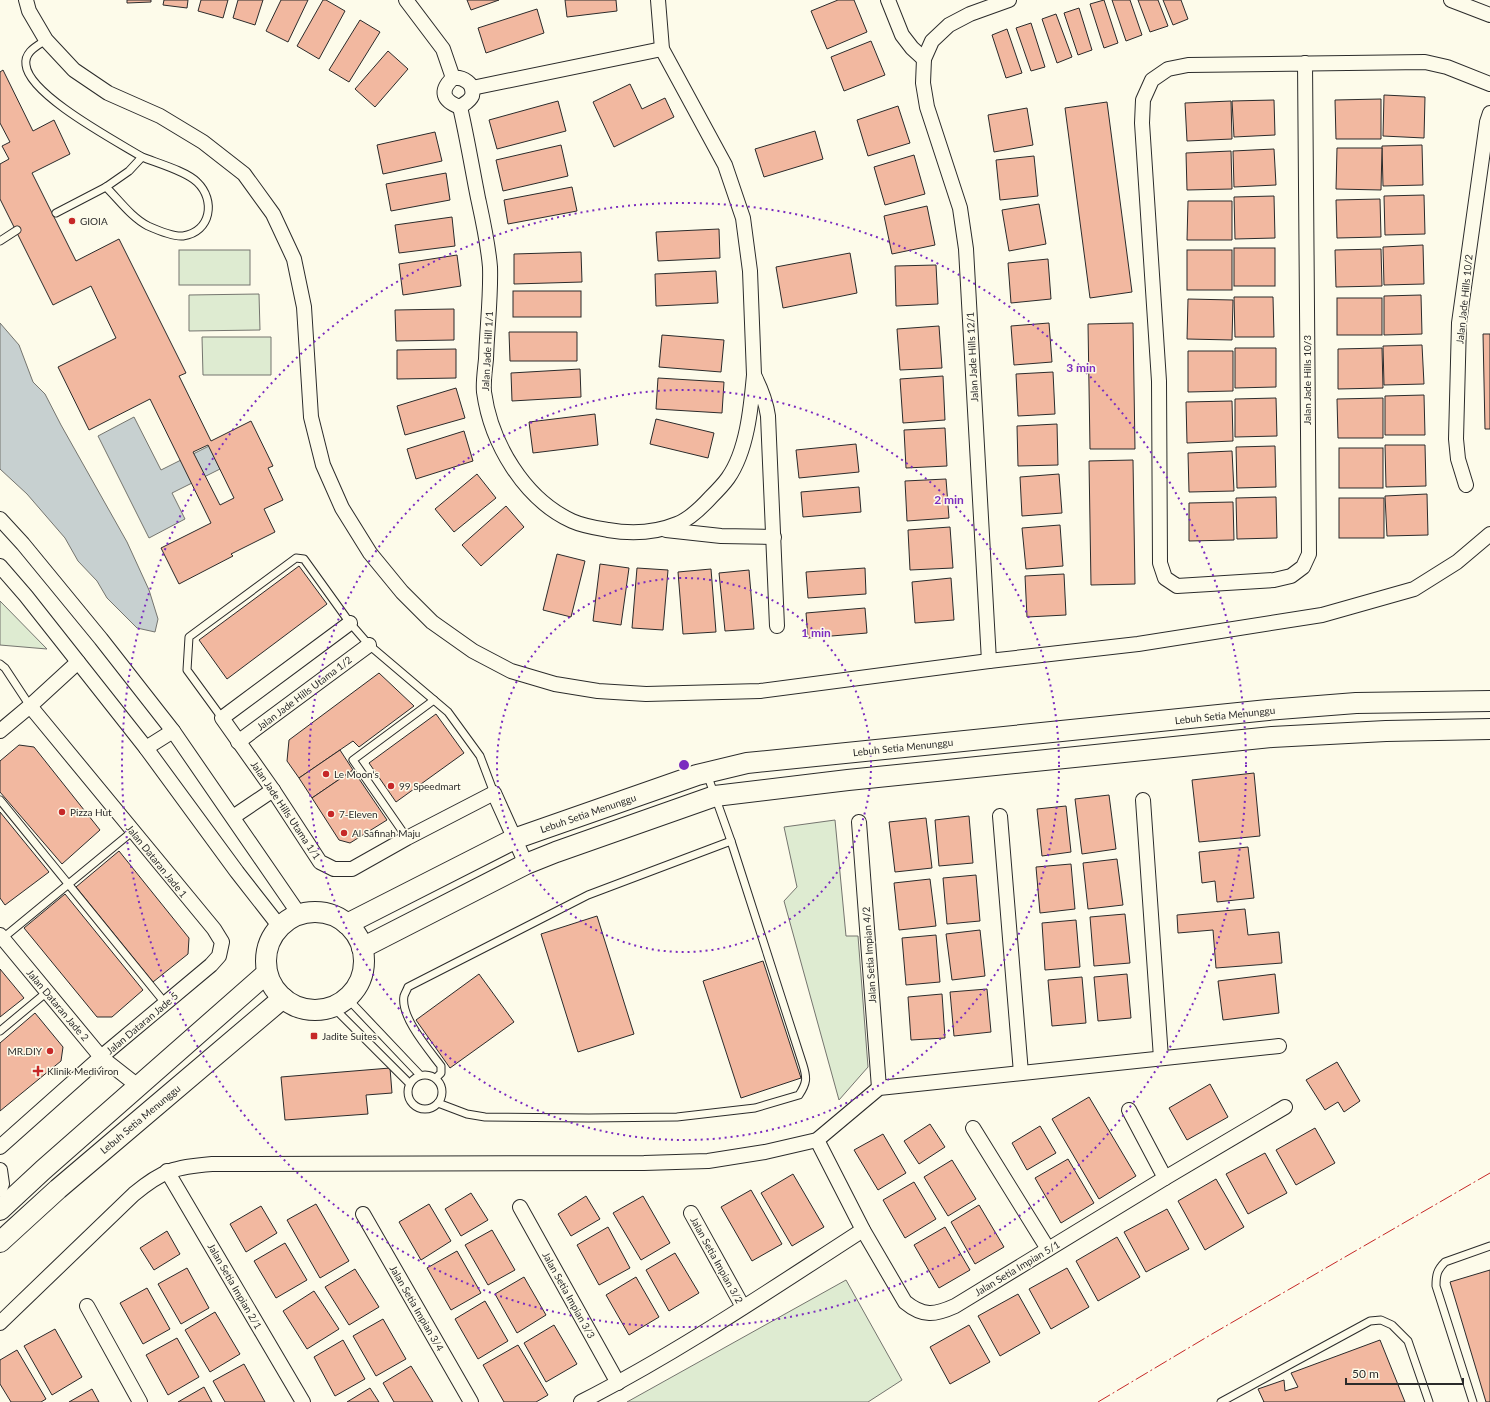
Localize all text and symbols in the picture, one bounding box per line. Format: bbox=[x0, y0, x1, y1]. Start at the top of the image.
place label: GIOIA bbox=[80, 215, 108, 227]
marker: GIOIA bbox=[67, 216, 77, 226]
street label: Jalan Jade Hills 10/2 bbox=[1453, 253, 1475, 344]
street label: Jalan Jade Hill 1/1 bbox=[479, 311, 495, 391]
street label: Jalan Jade Hills 12/1 bbox=[964, 312, 980, 402]
street label: Jalan Jade Hills 10/3 bbox=[1301, 335, 1313, 425]
text: 3 min bbox=[1066, 360, 1096, 375]
text: 2 min bbox=[934, 492, 964, 507]
text: 1 min bbox=[801, 625, 831, 640]
street label: Jalan Jade Hills Utama 1/2 bbox=[254, 653, 354, 733]
street label: Lebuh Setia Menunggu bbox=[1174, 704, 1276, 726]
street label: Lebuh Setia Menunggu bbox=[852, 736, 954, 758]
centre of rings bbox=[677, 758, 691, 772]
street label: Jalan Jade Hills Utama 1/1 bbox=[249, 759, 323, 862]
place label: Le Moon‘s bbox=[334, 768, 379, 780]
marker: Le Moon‘s bbox=[321, 769, 331, 779]
place label: 99 Speedmart bbox=[399, 780, 461, 792]
marker: 99 Speedmart bbox=[386, 781, 396, 791]
street label: Lebuh Setia Menunggu bbox=[538, 791, 638, 835]
place label: Pizza Hut bbox=[70, 806, 112, 818]
marker: Pizza Hut bbox=[57, 807, 67, 817]
place label: 7-Eleven bbox=[339, 808, 378, 820]
marker: 7-Eleven bbox=[326, 809, 336, 819]
street label: Jalan Dataran Jade 1 bbox=[124, 822, 190, 900]
place label: Al Safinah Maju bbox=[352, 827, 420, 839]
marker: Al Safinah Maju bbox=[339, 828, 349, 838]
street label: Jalan Setia Impian 4/2 bbox=[860, 906, 878, 1004]
street label: Jalan Dataran Jade 2 bbox=[24, 967, 92, 1043]
street label: Jalan Dataran Jade 5 bbox=[104, 989, 180, 1057]
place label: Jadite Suites bbox=[322, 1030, 377, 1042]
marker: Jadite Suites bbox=[309, 1031, 319, 1041]
place label: MR.DIY bbox=[7, 1045, 43, 1057]
marker: MR.DIY bbox=[45, 1046, 55, 1056]
marker: Klinik Mediviron bbox=[32, 1065, 44, 1077]
place label: Klinik Mediviron bbox=[47, 1065, 119, 1077]
street label: Lebuh Setia Menunggu bbox=[98, 1082, 182, 1156]
street label: Jalan Setia Impian 3/2 bbox=[688, 1215, 746, 1305]
street label: Jalan Setia Impian 5/1 bbox=[972, 1238, 1062, 1298]
street label: Jalan Setia Impian 2/1 bbox=[206, 1241, 265, 1331]
street label: Jalan Setia Impian 3/3 bbox=[540, 1250, 598, 1340]
street label: Jalan Setia Impian 3/4 bbox=[388, 1263, 447, 1353]
scale bar bbox=[1346, 1360, 1463, 1386]
text: 50 m bbox=[1352, 1366, 1379, 1381]

